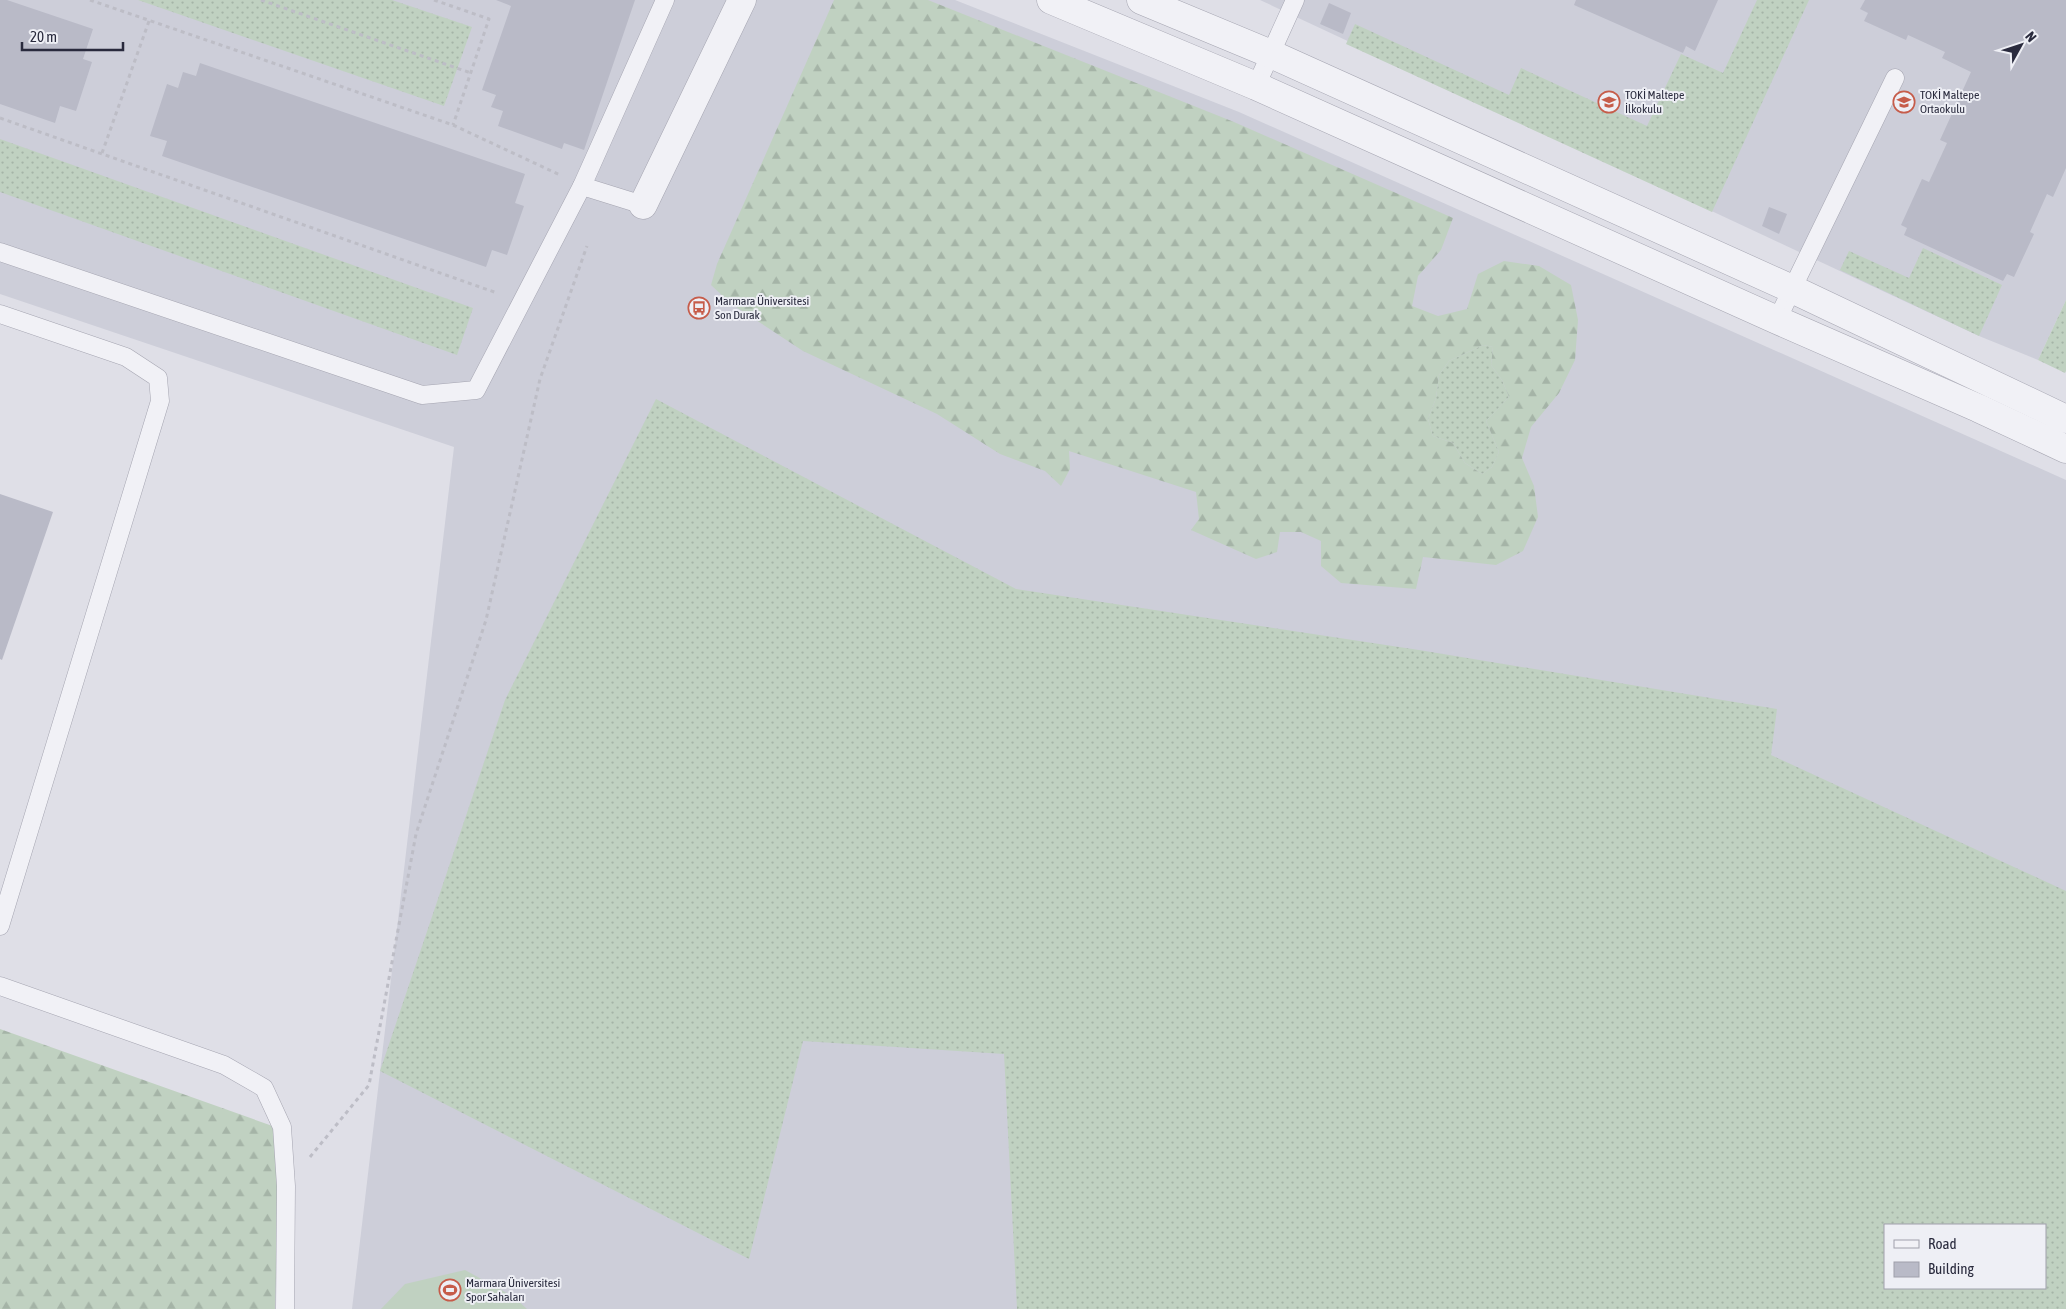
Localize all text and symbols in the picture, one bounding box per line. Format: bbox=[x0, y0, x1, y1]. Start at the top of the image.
scale bar bbox=[22, 20, 124, 52]
north arrow bbox=[1996, 20, 2046, 70]
text: 20 m bbox=[30, 28, 57, 45]
text: N bbox=[2022, 28, 2040, 45]
place label: TOKİ Maltepe İlkokulu bbox=[1625, 88, 1684, 116]
place label: TOKİ Maltepe Ortaokulu bbox=[1920, 88, 1979, 116]
school or university icon: TOKİ Maltepe İlkokulu bbox=[1597, 90, 1621, 114]
school or university icon: TOKİ Maltepe Ortaokulu bbox=[1892, 90, 1916, 114]
place label: Marmara Üniversitesi Son Durak bbox=[715, 294, 809, 322]
bus stop icon: Marmara Üniversitesi Son Durak bbox=[687, 296, 711, 320]
legend bbox=[1884, 1224, 2046, 1289]
text: Road bbox=[1928, 1235, 1957, 1252]
text: Building bbox=[1928, 1260, 1974, 1277]
place label: Marmara Üniversitesi Spor Sahaları bbox=[466, 1276, 560, 1304]
sports icon: Marmara Üniversitesi Spor Sahaları bbox=[438, 1278, 462, 1302]

